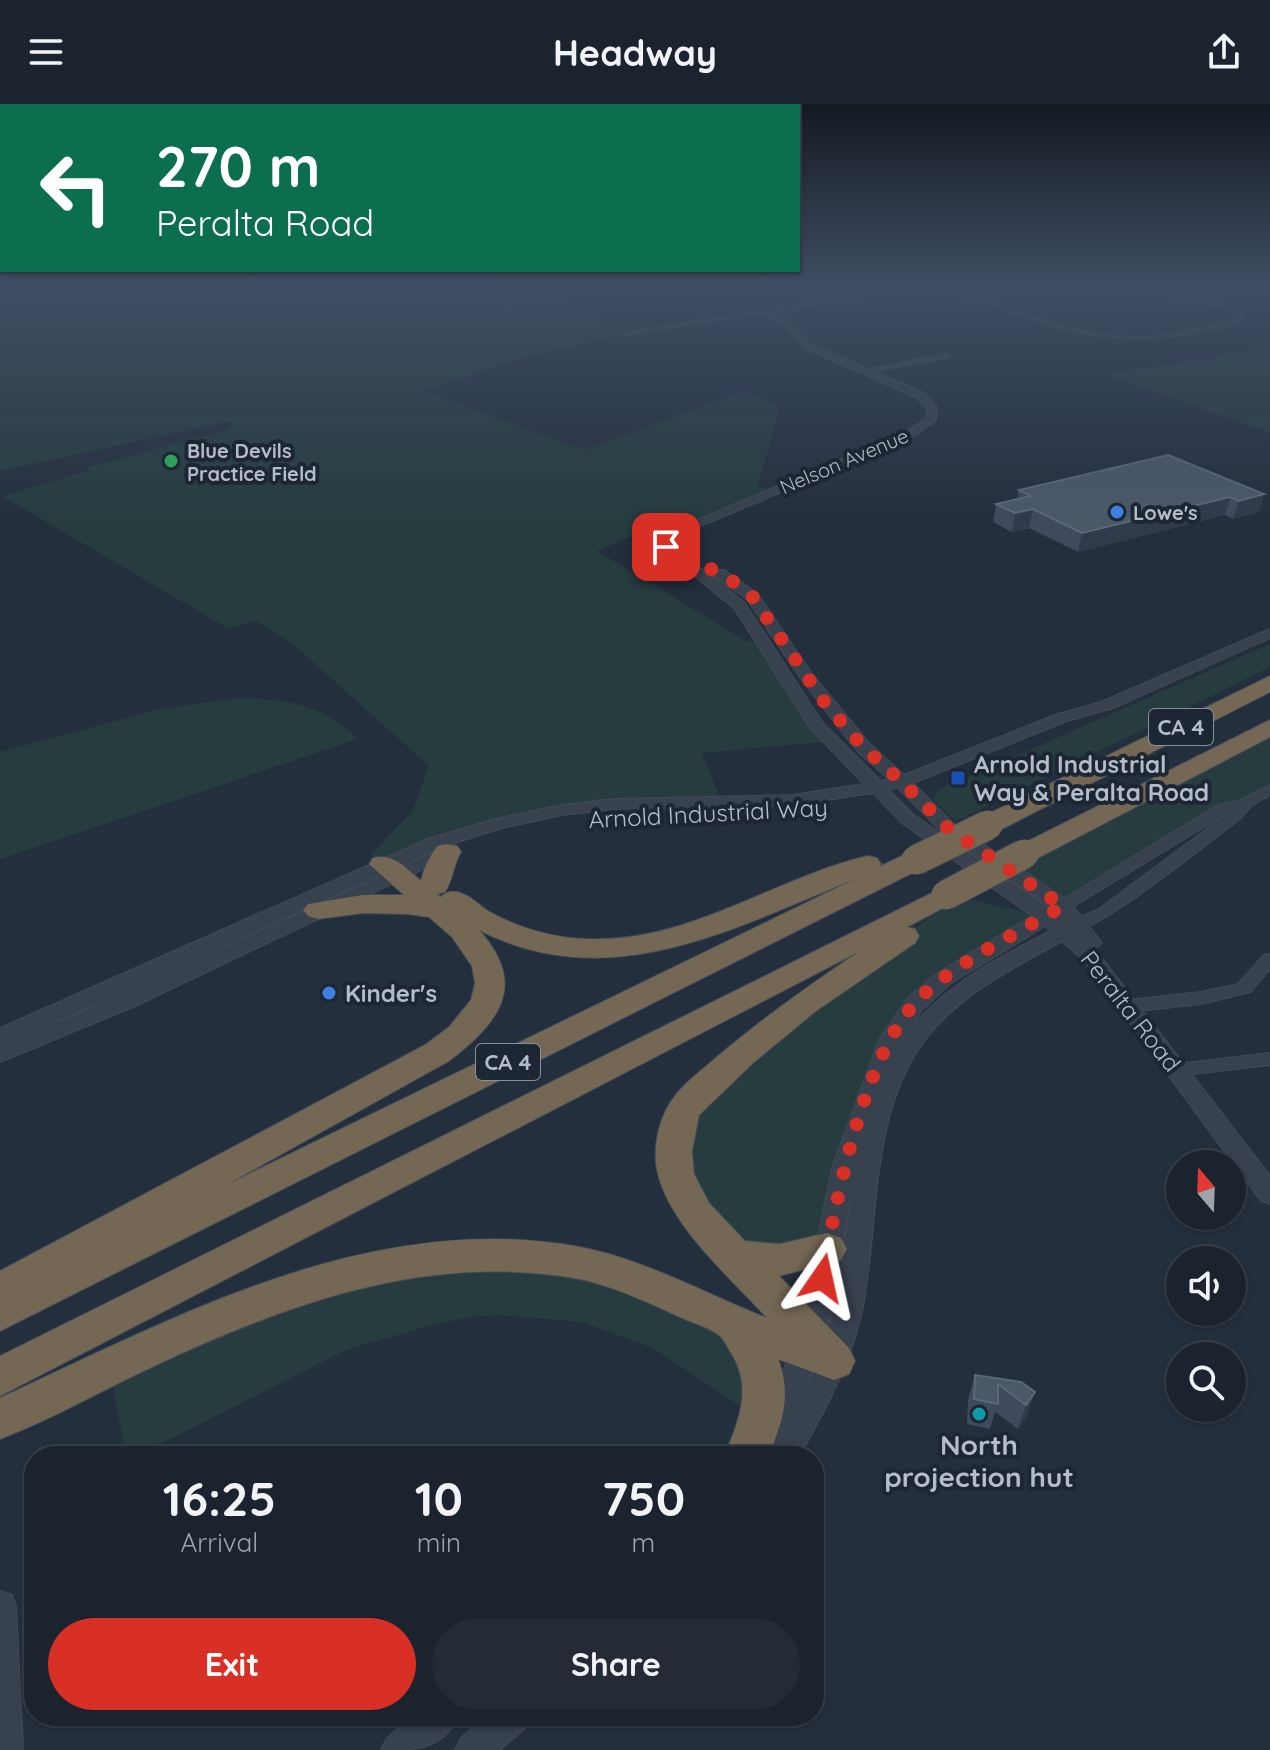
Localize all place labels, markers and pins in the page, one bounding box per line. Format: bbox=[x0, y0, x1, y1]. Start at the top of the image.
place label: Blue Devils Practice Field bbox=[187, 438, 317, 486]
marker: Blue Devils Practice Field bbox=[162, 452, 180, 470]
place label: Lowe's bbox=[1133, 500, 1198, 525]
marker: Lowe's bbox=[1108, 503, 1126, 521]
pin bbox=[632, 513, 700, 581]
place label: Arnold Industrial Way & Peralta Road bbox=[974, 749, 1209, 807]
marker: Arnold Industrial Way & Peralta Road bbox=[949, 769, 967, 787]
place label: Kinder's bbox=[345, 978, 437, 1008]
marker: Kinder's bbox=[320, 984, 338, 1002]
marker: North projection hut bbox=[970, 1405, 988, 1423]
place label: North projection hut bbox=[884, 1427, 1074, 1494]

